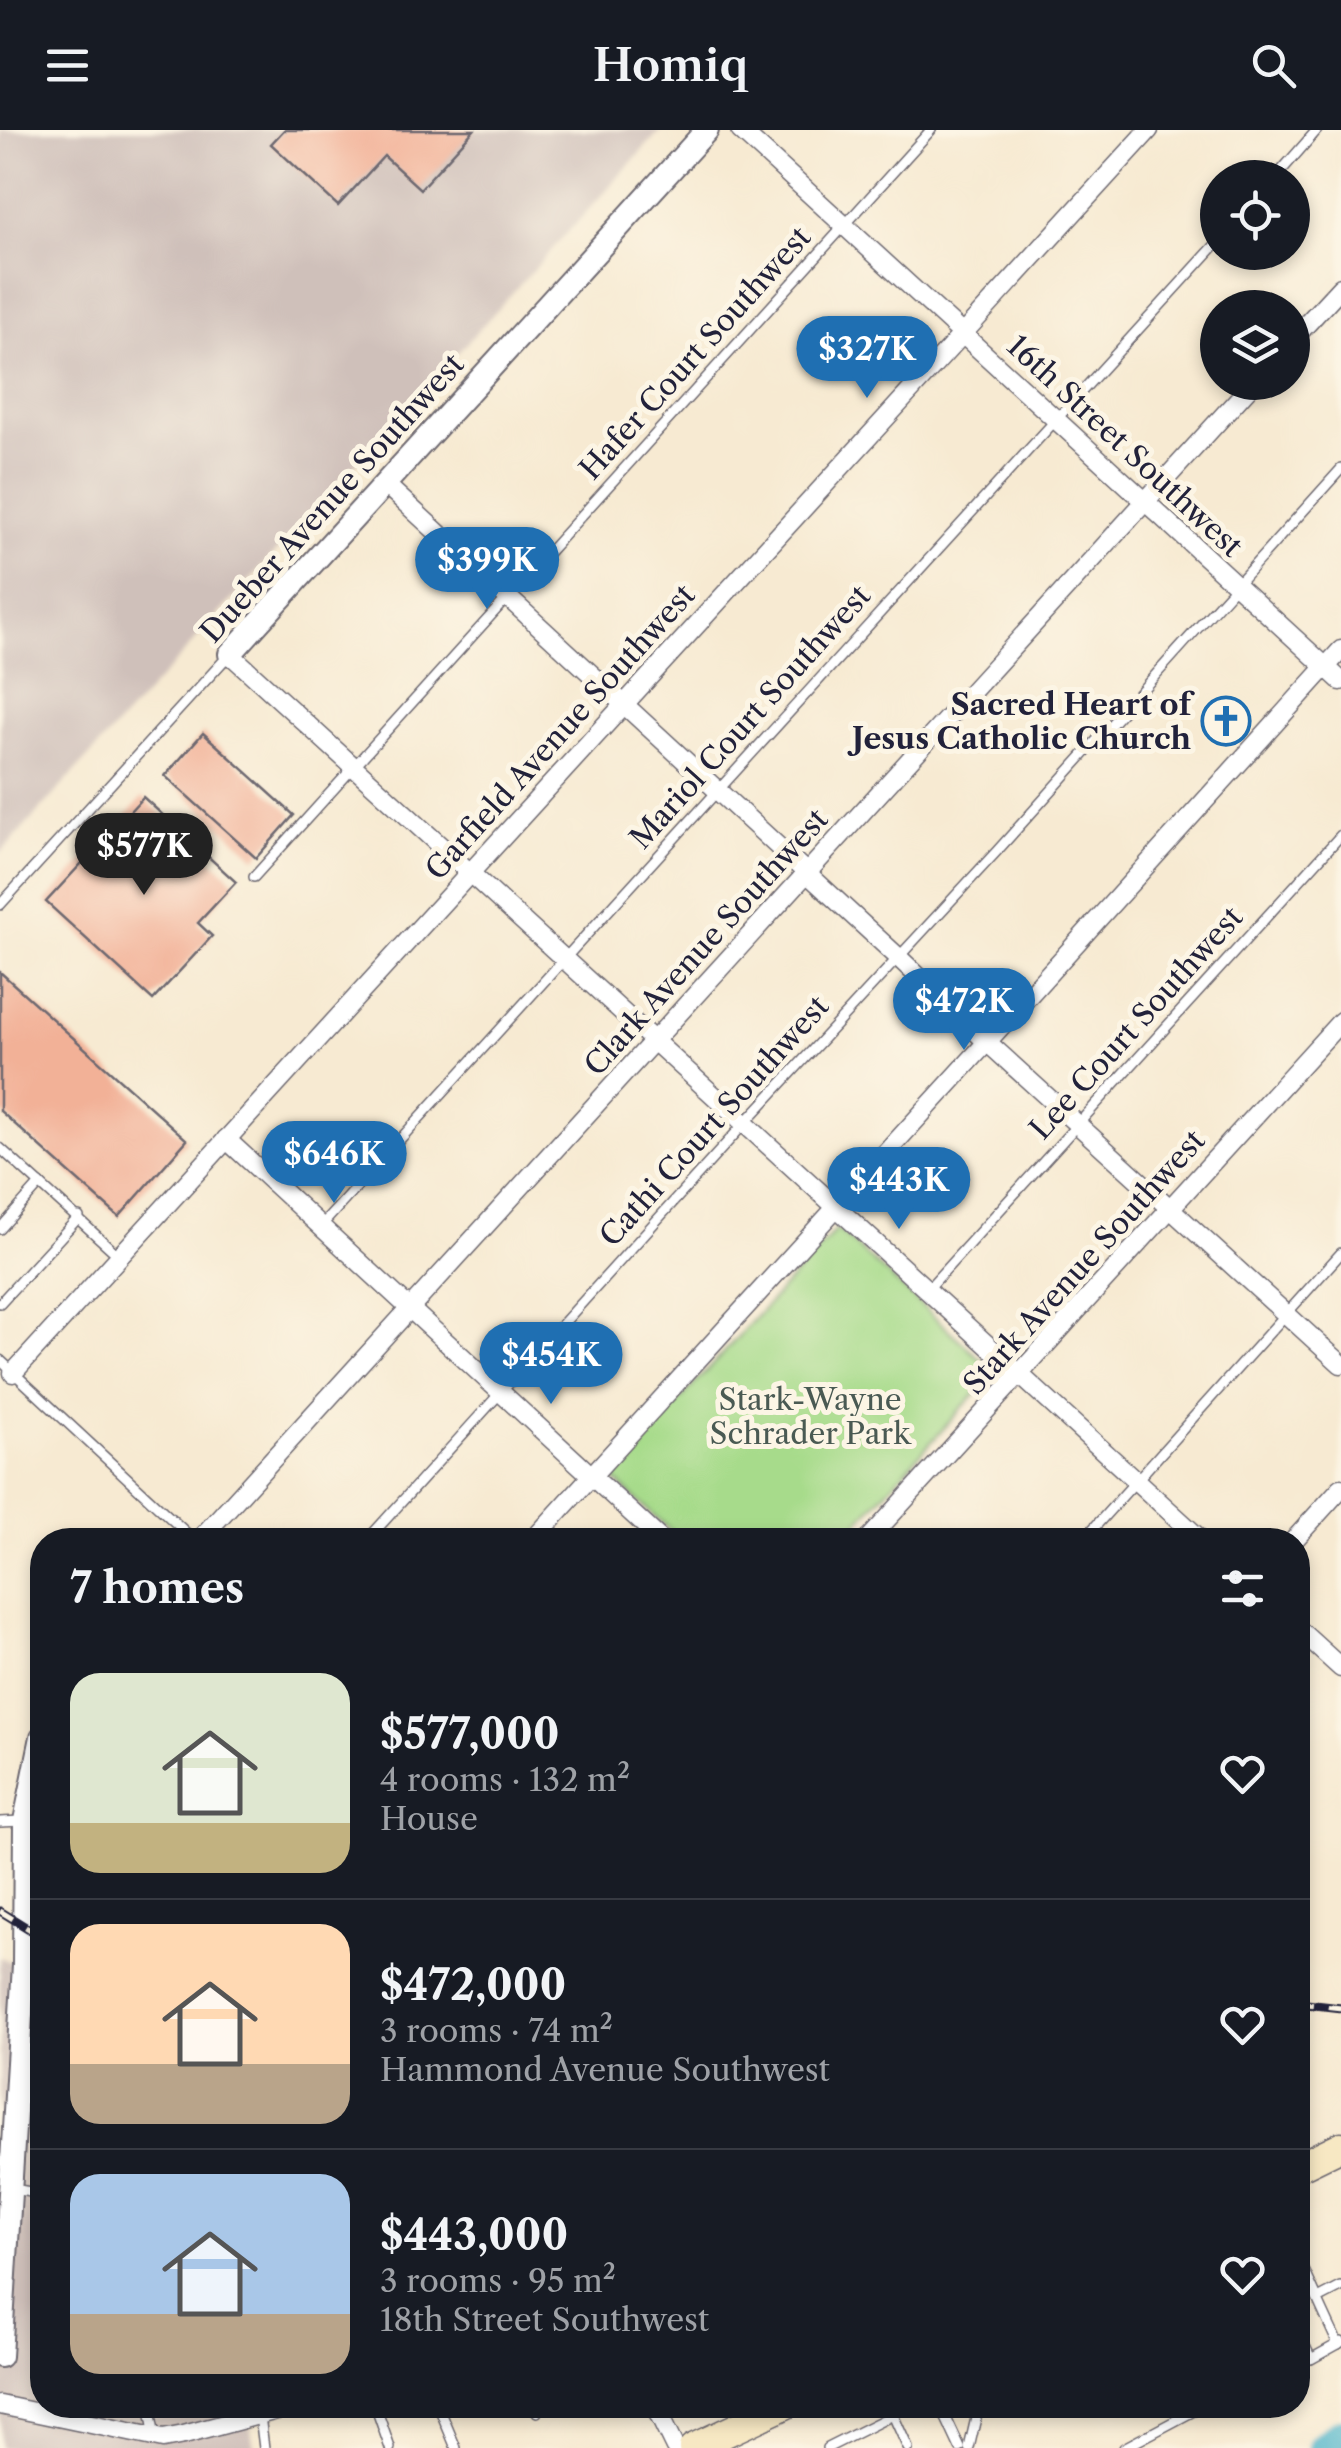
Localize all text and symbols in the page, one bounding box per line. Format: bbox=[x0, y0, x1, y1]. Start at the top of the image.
text: Homiq bbox=[593, 37, 748, 93]
icon: menu bbox=[40, 38, 95, 93]
icon: search bbox=[1246, 38, 1301, 93]
map controls bbox=[1200, 160, 1310, 400]
button: locate bbox=[1200, 160, 1310, 270]
street label: Hafer Court Southwest bbox=[572, 219, 819, 487]
button: layers bbox=[1200, 290, 1310, 400]
pin: $327K bbox=[797, 316, 937, 401]
street label: 16th Street Southwest bbox=[1000, 327, 1251, 565]
text: $327K bbox=[818, 329, 916, 368]
street label: Dueber Avenue Southwest bbox=[193, 346, 472, 650]
pin: $399K bbox=[417, 527, 557, 612]
text: $399K bbox=[437, 540, 537, 579]
street label: Garfield Avenue Southwest bbox=[418, 576, 703, 887]
street label: Mariol Court Southwest bbox=[622, 577, 878, 856]
place label: Sacred Heart of Jesus Catholic Church bbox=[847, 686, 1195, 757]
church icon: Sacred Heart of Jesus Catholic Church bbox=[1200, 695, 1252, 747]
street label: Clark Avenue Southwest bbox=[576, 801, 836, 1083]
pin: $577K bbox=[74, 813, 214, 898]
text: $577K bbox=[97, 826, 191, 865]
street label: Lee Court Southwest bbox=[1022, 899, 1250, 1147]
pin: $472K bbox=[894, 968, 1034, 1053]
text: $472K bbox=[915, 981, 1013, 1020]
street label: Cathi Court Southwest bbox=[592, 988, 837, 1254]
pin: $646K bbox=[264, 1121, 404, 1206]
street label: Stark Avenue Southwest bbox=[956, 1122, 1213, 1402]
text: $646K bbox=[284, 1134, 384, 1173]
pin: $443K bbox=[829, 1147, 969, 1232]
text: $443K bbox=[849, 1160, 949, 1199]
pin: $454K bbox=[481, 1322, 621, 1407]
text: $454K bbox=[501, 1335, 601, 1374]
park label: Stark-Wayne Schrader Park bbox=[709, 1381, 912, 1452]
icon: filters bbox=[1215, 1561, 1270, 1616]
text: 7 homes bbox=[70, 1562, 244, 1614]
text: $577,000 bbox=[380, 1708, 559, 1760]
icon: home bbox=[150, 1713, 270, 1833]
icon: heart bbox=[1215, 1746, 1270, 1801]
text: 4 rooms · 132 m² bbox=[380, 1760, 630, 1799]
text: House bbox=[380, 1799, 478, 1838]
text: $472,000 bbox=[380, 1959, 566, 2011]
icon: home bbox=[150, 1964, 270, 2084]
icon: heart bbox=[1215, 1997, 1270, 2052]
text: 3 rooms · 74 m² bbox=[380, 2011, 613, 2050]
text: Hammond Avenue Southwest bbox=[380, 2050, 830, 2089]
text: $443,000 bbox=[380, 2209, 568, 2261]
icon: home bbox=[150, 2214, 270, 2334]
icon: heart bbox=[1215, 2247, 1270, 2302]
text: 3 rooms · 95 m² bbox=[380, 2261, 616, 2300]
text: 18th Street Southwest bbox=[380, 2300, 709, 2339]

